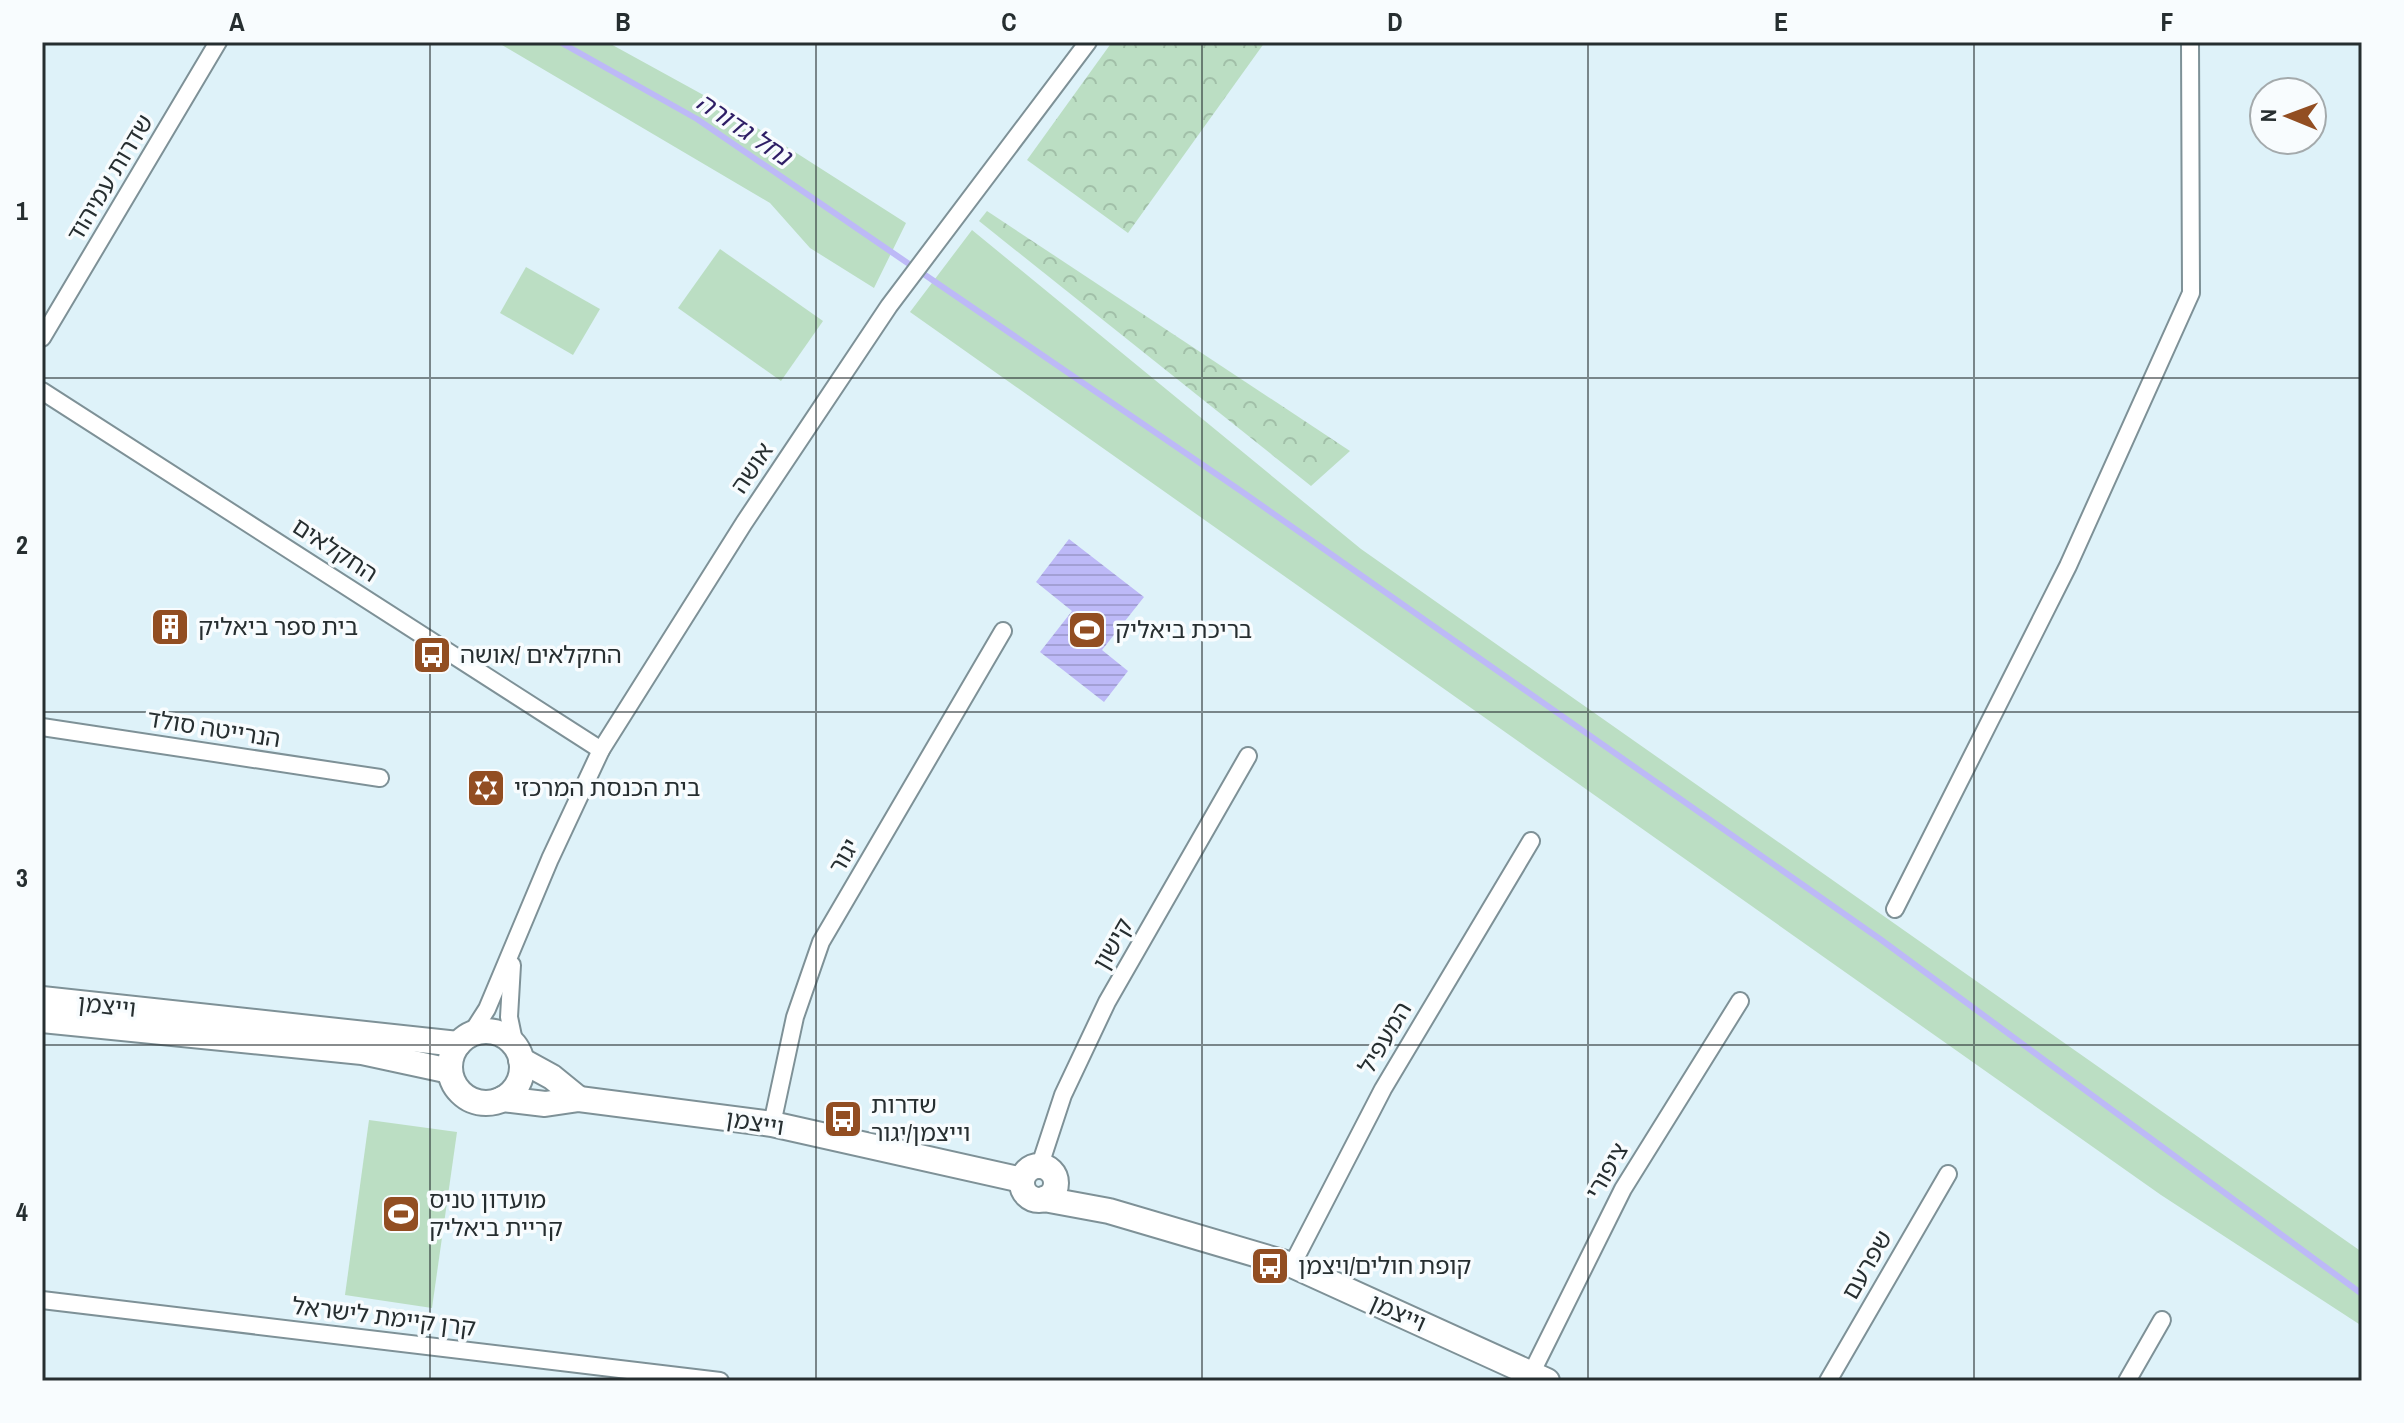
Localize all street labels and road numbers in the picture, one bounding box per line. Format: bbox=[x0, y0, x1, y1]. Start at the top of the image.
street label: שדרות עמיהוד bbox=[59, 108, 160, 247]
street label: אושה bbox=[723, 436, 780, 499]
street label: החקלאים bbox=[287, 510, 385, 589]
street label: הנרייטה סולד bbox=[145, 702, 283, 754]
street label: יגור bbox=[820, 832, 866, 879]
street label: קישון bbox=[1085, 912, 1140, 975]
street label: וייצמן bbox=[76, 986, 138, 1024]
street label: המעפיל bbox=[1350, 995, 1418, 1080]
street label: וייצמן bbox=[724, 1102, 787, 1142]
street label: ציפורי bbox=[1577, 1136, 1635, 1205]
street label: שפרעם bbox=[1834, 1224, 1899, 1305]
street label: וייצמן bbox=[1365, 1286, 1432, 1339]
street label: קרן קיימת לישראל bbox=[290, 1289, 478, 1343]

